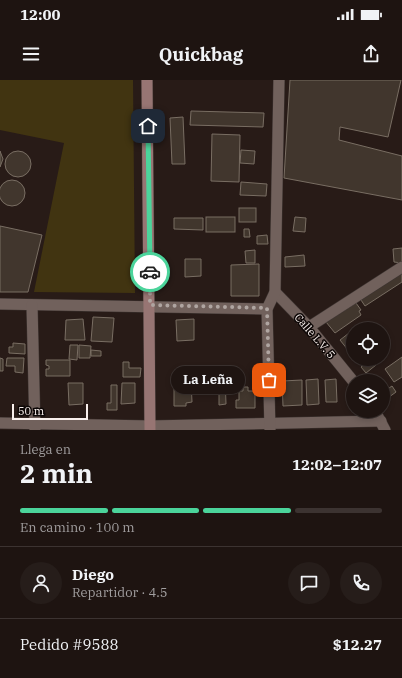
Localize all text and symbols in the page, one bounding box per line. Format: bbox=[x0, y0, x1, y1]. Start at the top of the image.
text: 12:00 bbox=[20, 5, 61, 24]
icon: menu bbox=[20, 43, 42, 65]
text: Quickbag bbox=[159, 43, 243, 66]
icon: share bbox=[360, 43, 382, 65]
pin bbox=[131, 109, 165, 143]
icon: home bbox=[137, 115, 159, 137]
courier bbox=[130, 252, 170, 292]
icon: car bbox=[139, 261, 161, 283]
street label: Calle L.V. 5 bbox=[292, 310, 338, 362]
map controls bbox=[346, 322, 390, 418]
button: locate bbox=[346, 322, 390, 366]
pin bbox=[252, 363, 286, 397]
callout: La Leña bbox=[171, 366, 245, 394]
icon: bag bbox=[258, 369, 280, 391]
text: La Leña bbox=[183, 371, 233, 388]
button: layers bbox=[346, 374, 390, 418]
scale bar bbox=[12, 402, 88, 421]
text: 50 m bbox=[18, 404, 44, 418]
text: Llega en bbox=[20, 441, 71, 458]
text: 12:02–12:07 bbox=[292, 455, 382, 474]
text: 2 min bbox=[20, 456, 93, 490]
text: En camino · 100 m bbox=[20, 519, 135, 536]
button: person bbox=[20, 562, 62, 604]
button: chat bbox=[288, 562, 330, 604]
button: phone bbox=[340, 562, 382, 604]
text: Diego bbox=[72, 565, 114, 584]
text: Repartidor · 4.5 bbox=[72, 584, 168, 601]
text: Pedido #9588 bbox=[20, 635, 119, 654]
text: $12.27 bbox=[333, 635, 382, 654]

